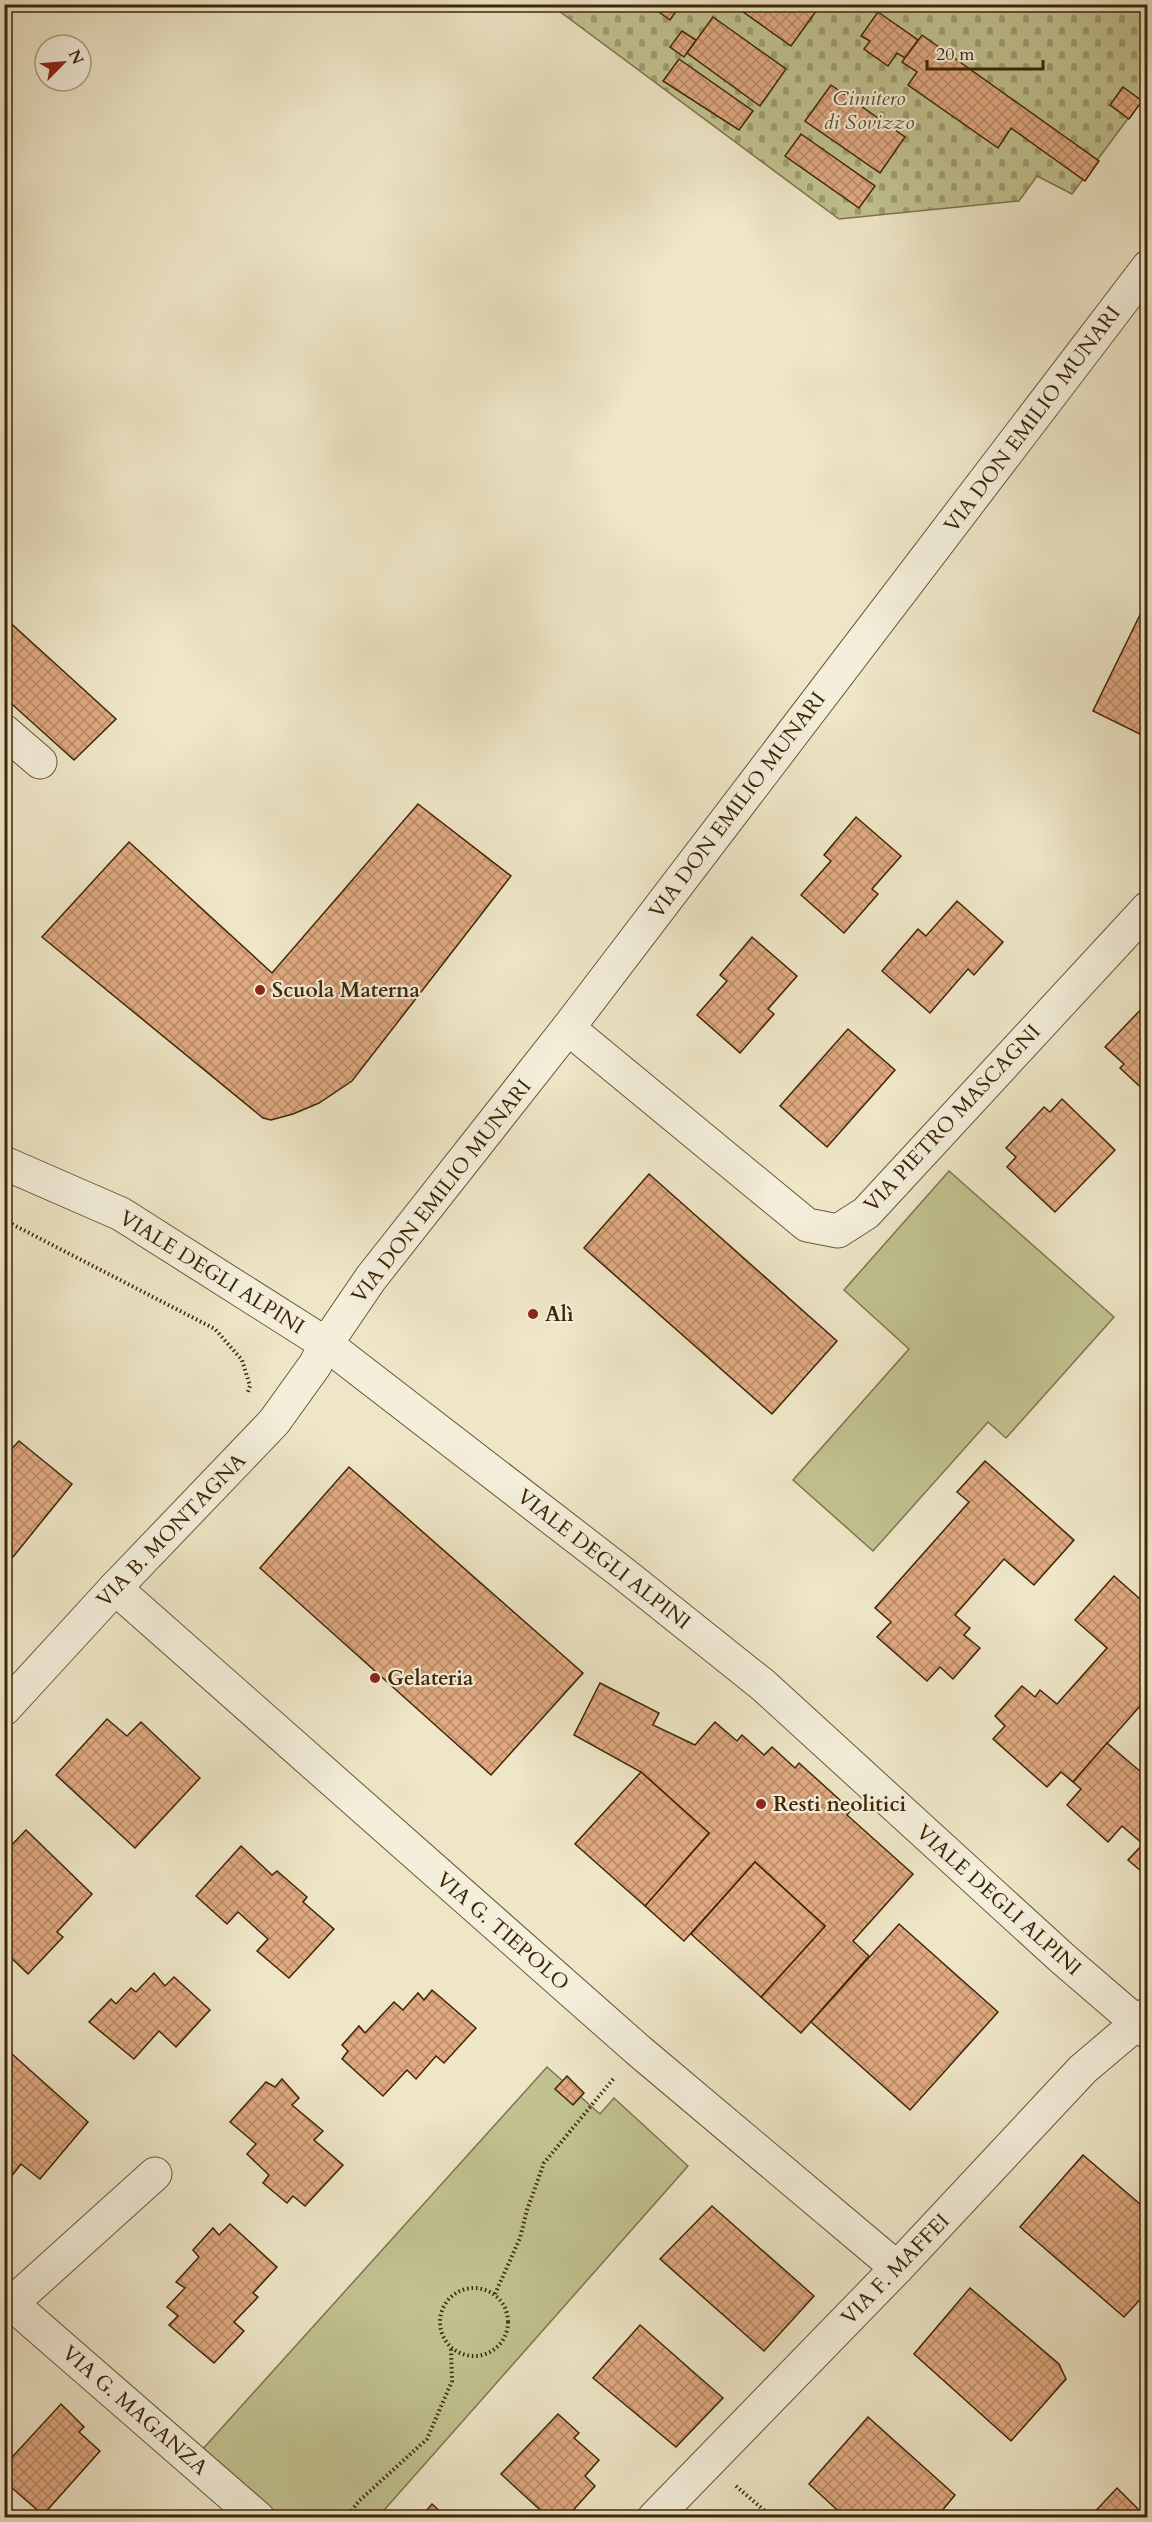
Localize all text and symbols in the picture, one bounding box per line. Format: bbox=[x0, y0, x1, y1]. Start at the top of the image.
north arrow bbox=[33, 33, 93, 93]
scale bar bbox=[927, 33, 1042, 71]
text: 20 m bbox=[936, 42, 975, 67]
text: N bbox=[63, 46, 89, 68]
park label: Cimitero di Sovizzo bbox=[823, 84, 915, 137]
street label: VIA DON EMILIO MUNARI bbox=[937, 300, 1127, 539]
street label: VIA DON EMILIO MUNARI bbox=[642, 686, 832, 925]
place label: Scuola Materna bbox=[272, 976, 421, 1005]
marker: Scuola Materna bbox=[253, 983, 267, 997]
street label: VIA PIETRO MASCAGNI bbox=[857, 1018, 1047, 1219]
street label: VIA DON EMILIO MUNARI bbox=[345, 1073, 538, 1309]
street label: VIALE DEGLI ALPINI bbox=[114, 1204, 310, 1341]
place label: Alì bbox=[545, 1300, 574, 1329]
marker: Alì bbox=[526, 1307, 540, 1321]
street label: VIA B. MONTAGNA bbox=[90, 1447, 253, 1614]
street label: VIALE DEGLI ALPINI bbox=[511, 1482, 697, 1636]
place label: Gelateria bbox=[387, 1664, 474, 1693]
marker: Gelateria bbox=[368, 1671, 382, 1685]
place label: Resti neolitici bbox=[773, 1790, 907, 1819]
marker: Resti neolitici bbox=[754, 1797, 768, 1811]
street label: VIALE DEGLI ALPINI bbox=[910, 1818, 1088, 1983]
street label: VIA G. TIEPOLO bbox=[430, 1865, 575, 1997]
street label: VIA F. MAFFEI bbox=[835, 2207, 956, 2332]
street label: VIA G. MAGANZA bbox=[55, 2339, 214, 2482]

